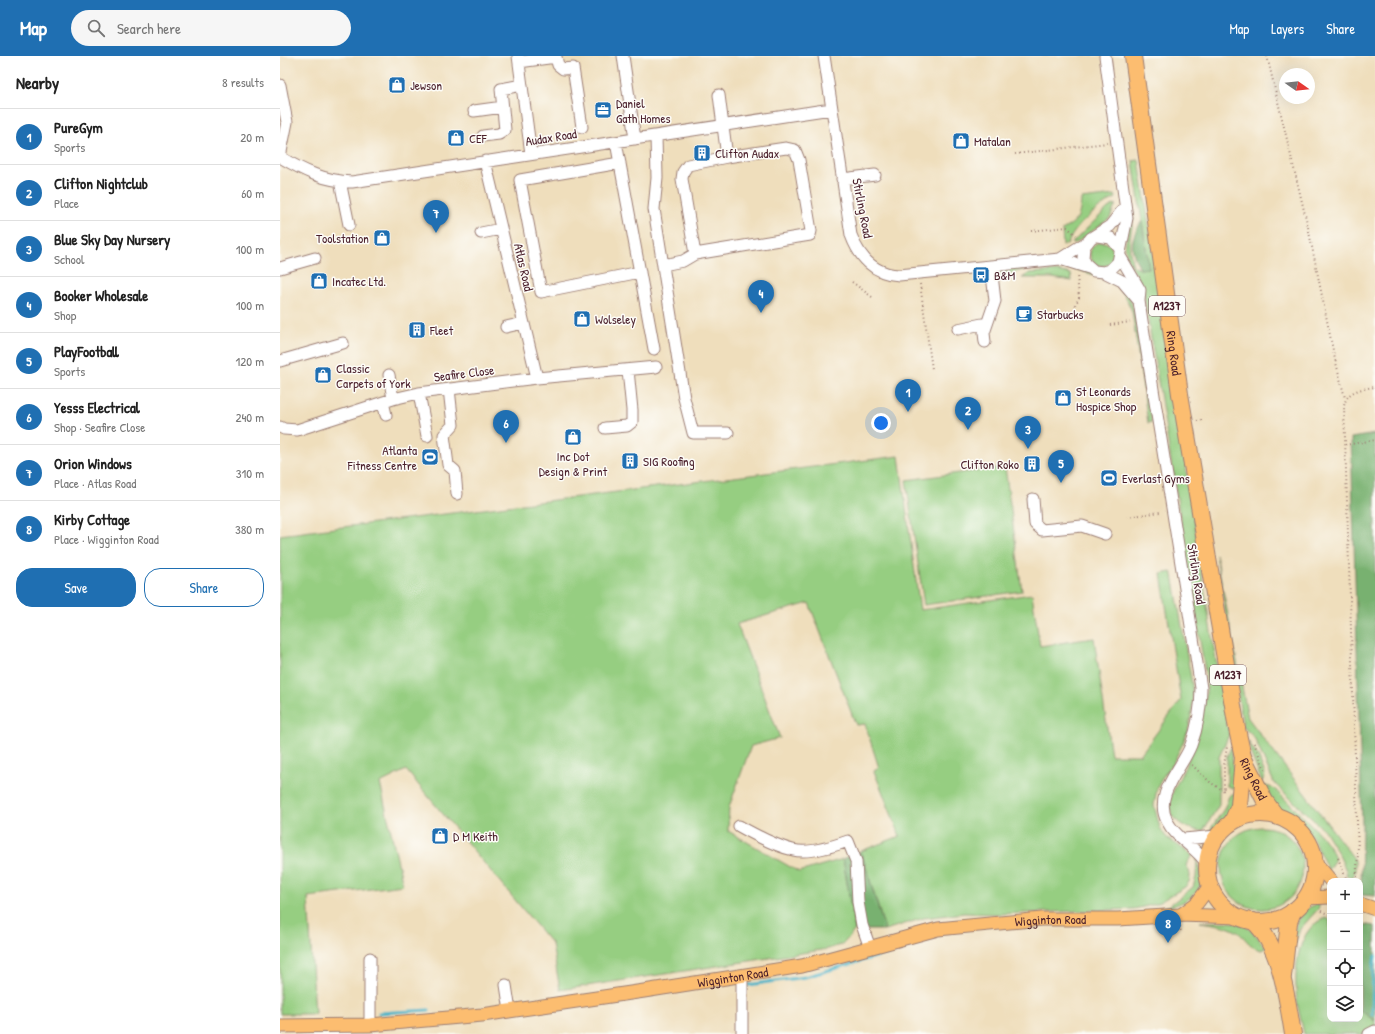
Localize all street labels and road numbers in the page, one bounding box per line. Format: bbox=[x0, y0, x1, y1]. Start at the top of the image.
street label: Audax Road bbox=[524, 124, 578, 150]
street label: Stirling Road bbox=[848, 176, 878, 240]
street label: Atlas Road bbox=[510, 241, 538, 293]
road number: A1237 bbox=[1149, 296, 1185, 316]
street label: Ring Road bbox=[1162, 330, 1186, 377]
street label: Seafire Close bbox=[433, 360, 495, 386]
street label: Stirling Road bbox=[1183, 543, 1211, 605]
road number: A1237 bbox=[1210, 665, 1246, 685]
street label: Ring Road bbox=[1236, 755, 1272, 803]
street label: Wigginton Road bbox=[1014, 910, 1086, 931]
street label: Wigginton Road bbox=[696, 963, 769, 991]

